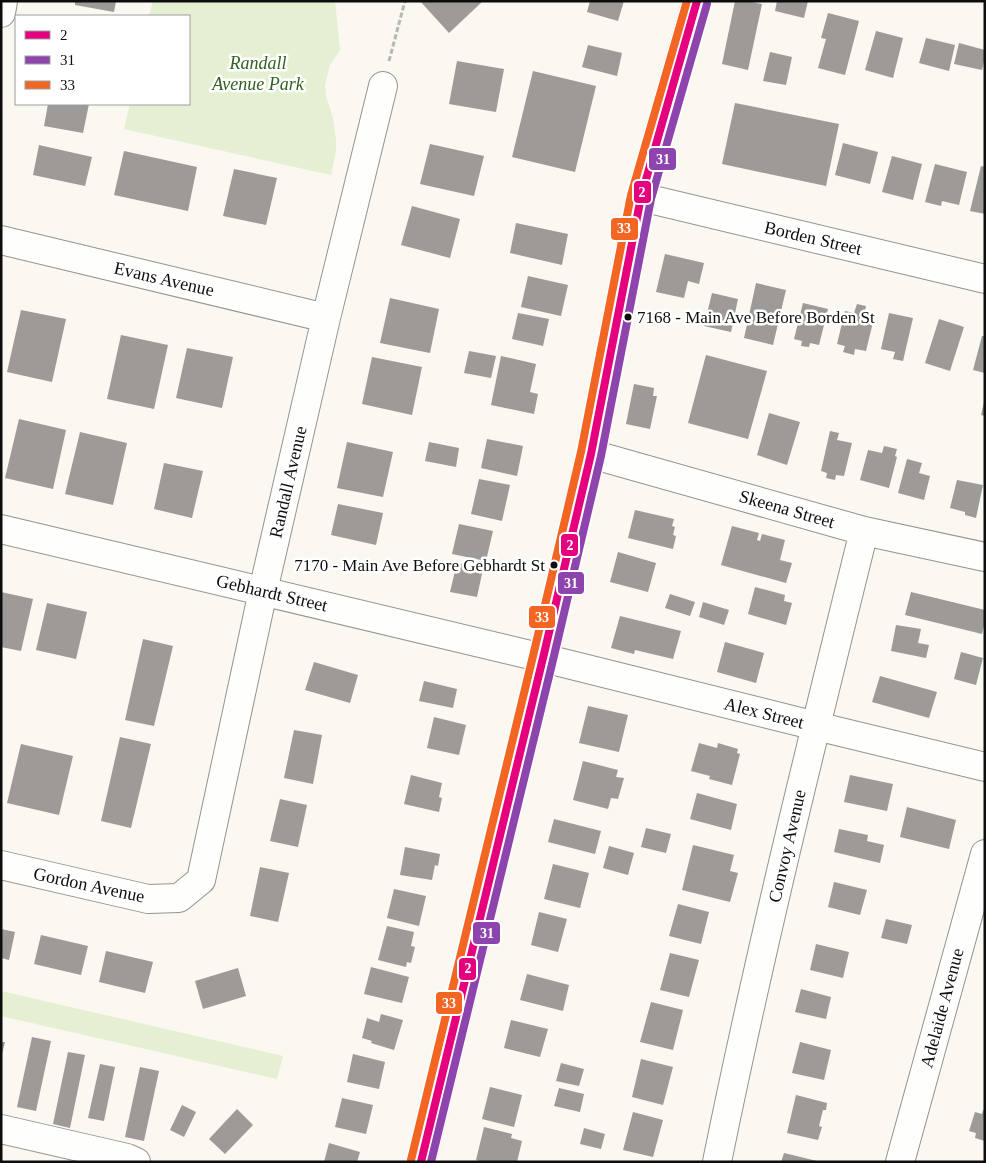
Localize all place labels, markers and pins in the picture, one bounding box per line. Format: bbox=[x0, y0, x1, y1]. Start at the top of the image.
place label: 7168 - Main Ave Before Borden St bbox=[637, 308, 875, 327]
marker: 7168 - Main Ave Before Borden St bbox=[623, 312, 633, 322]
place label: 7170 - Main Ave Before Gebhardt St bbox=[294, 556, 545, 575]
marker: 7170 - Main Ave Before Gebhardt St bbox=[549, 560, 559, 570]

